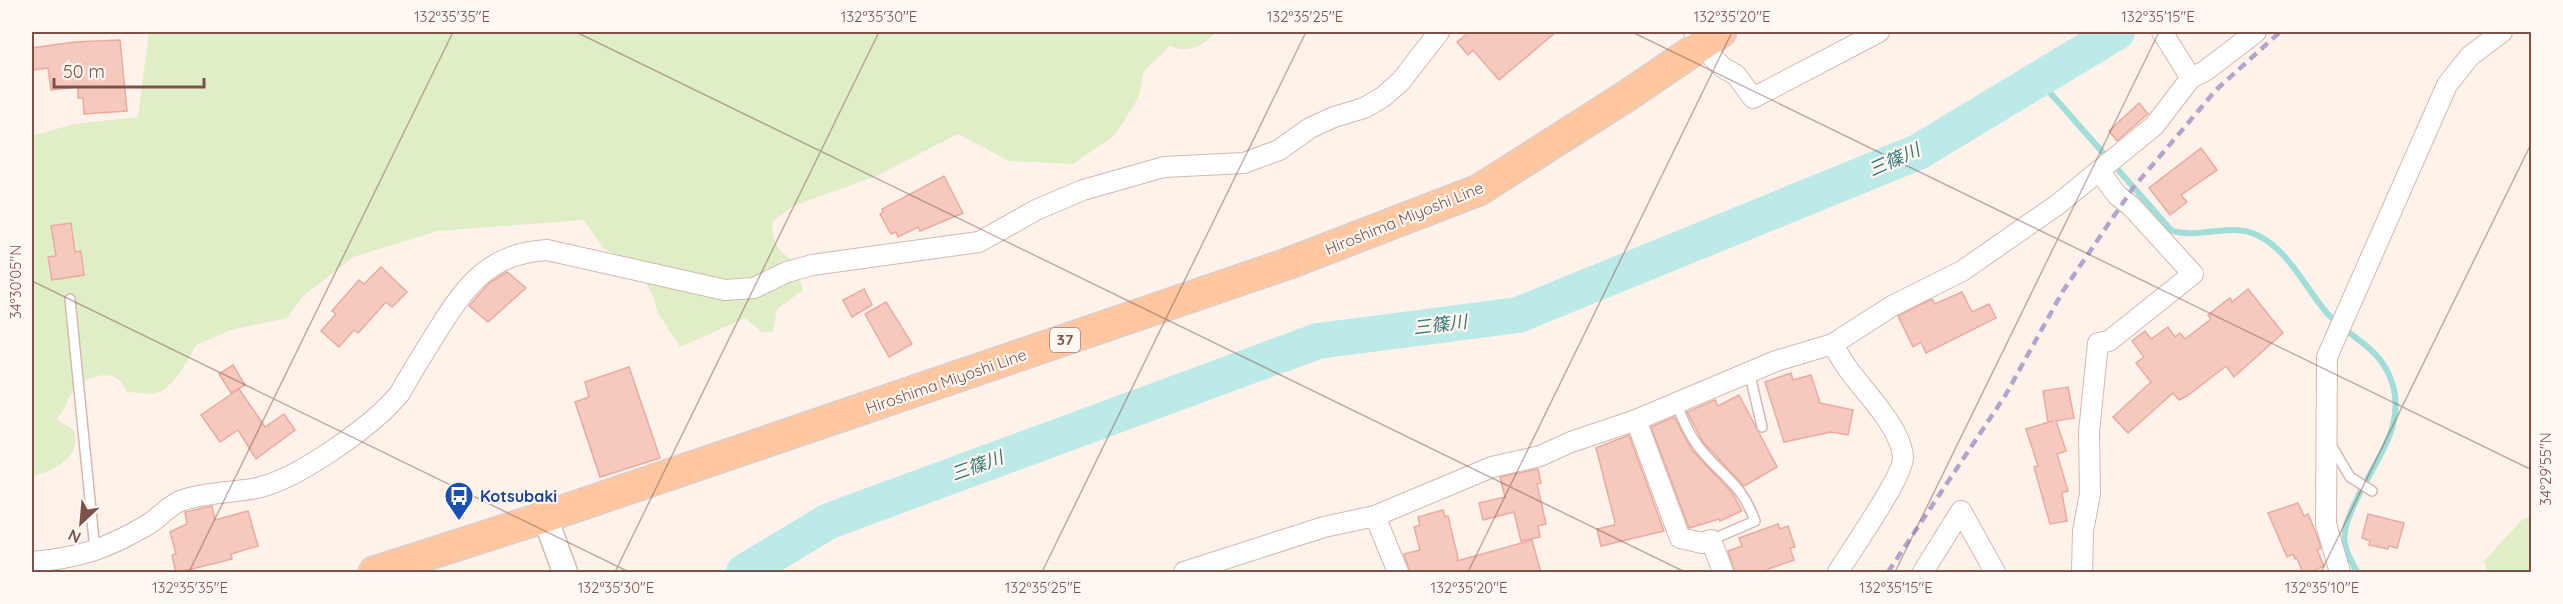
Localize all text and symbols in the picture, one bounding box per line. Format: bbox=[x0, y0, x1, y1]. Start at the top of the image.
text: 132°35'35"E bbox=[414, 7, 490, 26]
text: 132°35'30"E bbox=[841, 7, 917, 26]
text: 132°35'25"E bbox=[1267, 7, 1343, 26]
text: 132°35'20"E bbox=[1693, 7, 1771, 26]
text: 132°35'15"E bbox=[2121, 7, 2195, 26]
scale bar bbox=[54, 51, 204, 89]
text: 50 m bbox=[63, 60, 105, 83]
water label: 三篠川 bbox=[1864, 137, 1925, 181]
street label: Hiroshima Miyoshi Line bbox=[1322, 177, 1486, 259]
text: 34°30'05"N bbox=[6, 245, 25, 319]
water label: 三篠川 bbox=[1412, 310, 1470, 339]
road number: 37 bbox=[1050, 328, 1080, 352]
street label: Hiroshima Miyoshi Line bbox=[863, 344, 1029, 418]
text: 34°29'55"N bbox=[2536, 432, 2555, 506]
water label: 三篠川 bbox=[948, 445, 1008, 486]
bus stop icon: Kotsubaki bbox=[443, 480, 475, 522]
place label: Kotsubaki bbox=[480, 486, 557, 506]
north arrow bbox=[51, 493, 111, 553]
text: N bbox=[65, 525, 84, 548]
text: 132°35'35"E bbox=[152, 578, 228, 597]
text: 132°35'30"E bbox=[578, 578, 654, 597]
text: 132°35'25"E bbox=[1005, 578, 1081, 597]
text: 132°35'20"E bbox=[1430, 578, 1508, 597]
text: 132°35'15"E bbox=[1859, 578, 1933, 597]
text: 132°35'10"E bbox=[2285, 578, 2359, 597]

